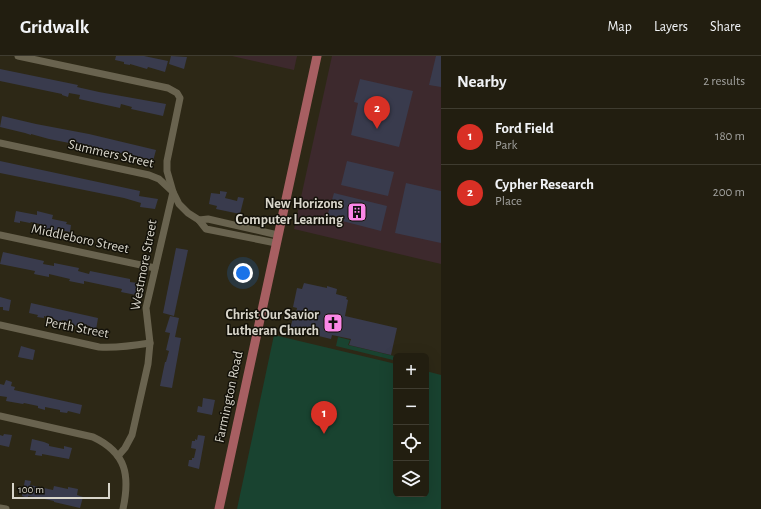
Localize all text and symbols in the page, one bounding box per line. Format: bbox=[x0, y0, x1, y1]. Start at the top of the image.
text: Gridwalk bbox=[20, 18, 89, 37]
text: Map bbox=[607, 20, 632, 34]
text: Layers bbox=[654, 20, 688, 34]
text: Share bbox=[710, 20, 741, 34]
text: Nearby bbox=[457, 73, 507, 90]
text: 2 results bbox=[703, 75, 745, 88]
pin: 2 bbox=[364, 96, 390, 129]
text: Ford Field bbox=[495, 121, 554, 136]
text: 1 bbox=[468, 130, 472, 143]
text: 180 m bbox=[715, 130, 745, 143]
street label: Summers Street bbox=[67, 137, 156, 171]
text: Park bbox=[495, 139, 517, 152]
text: Cypher Research bbox=[495, 177, 594, 192]
text: 2 bbox=[467, 186, 473, 199]
text: 200 m bbox=[713, 186, 745, 199]
text: Place bbox=[495, 195, 522, 208]
place label: New Horizons Computer Learning bbox=[236, 197, 344, 227]
building icon: New Horizons Computer Learning bbox=[346, 201, 368, 223]
street label: Westmore Street bbox=[128, 218, 160, 312]
street label: Middleboro Street bbox=[30, 222, 131, 256]
your location bbox=[233, 263, 253, 283]
place label: Christ Our Savior Lutheran Church bbox=[225, 308, 319, 338]
church icon: Christ Our Savior Lutheran Church bbox=[322, 312, 344, 334]
street label: Perth Street bbox=[44, 315, 111, 341]
street label: Farmington Road bbox=[212, 350, 246, 444]
map controls bbox=[393, 353, 429, 497]
button: + bbox=[393, 353, 429, 389]
button: − bbox=[393, 389, 429, 425]
pin: 1 bbox=[311, 401, 337, 434]
button: locate bbox=[393, 425, 429, 461]
button: layers bbox=[393, 461, 429, 497]
scale bar bbox=[12, 481, 110, 500]
text: 100 m bbox=[18, 484, 44, 495]

